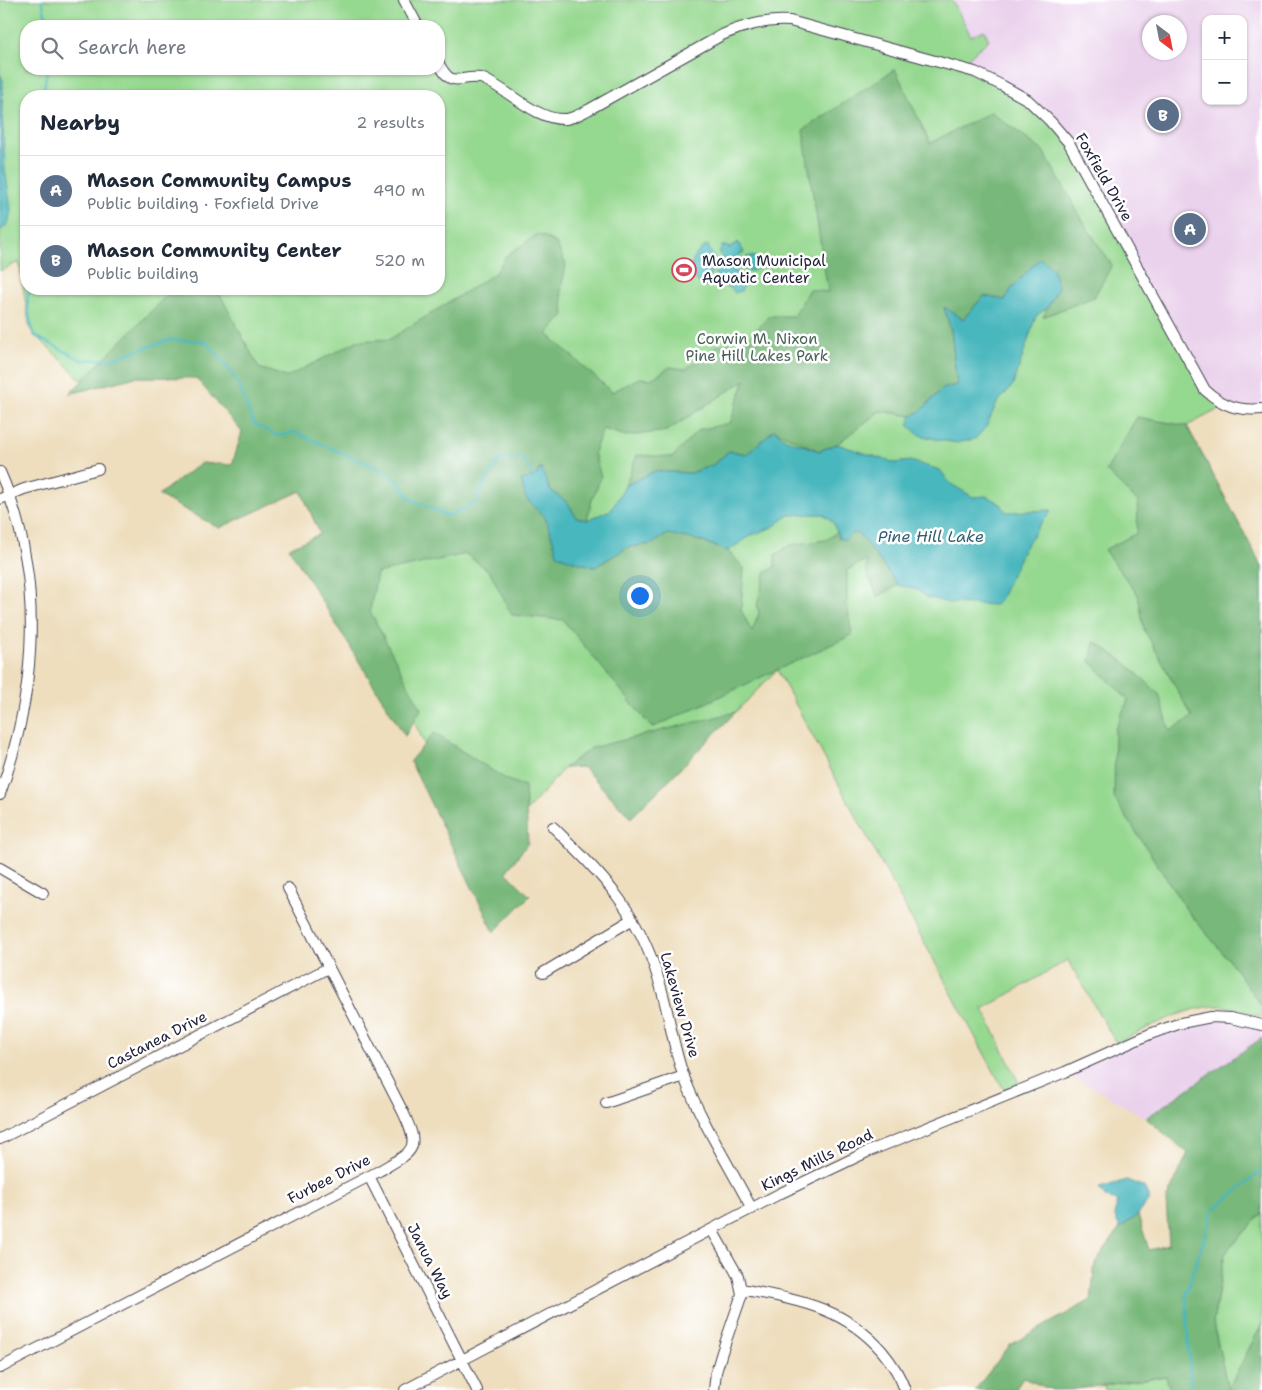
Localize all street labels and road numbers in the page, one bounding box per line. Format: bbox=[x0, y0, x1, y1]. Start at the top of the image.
street label: Foxfield Drive bbox=[1071, 129, 1137, 225]
street label: Lakeview Drive bbox=[655, 950, 705, 1060]
street label: Castanea Drive bbox=[104, 1006, 210, 1074]
street label: Kings Mills Road bbox=[758, 1124, 877, 1196]
street label: Furbee Drive bbox=[284, 1150, 374, 1208]
street label: Janua Way bbox=[403, 1220, 457, 1302]

